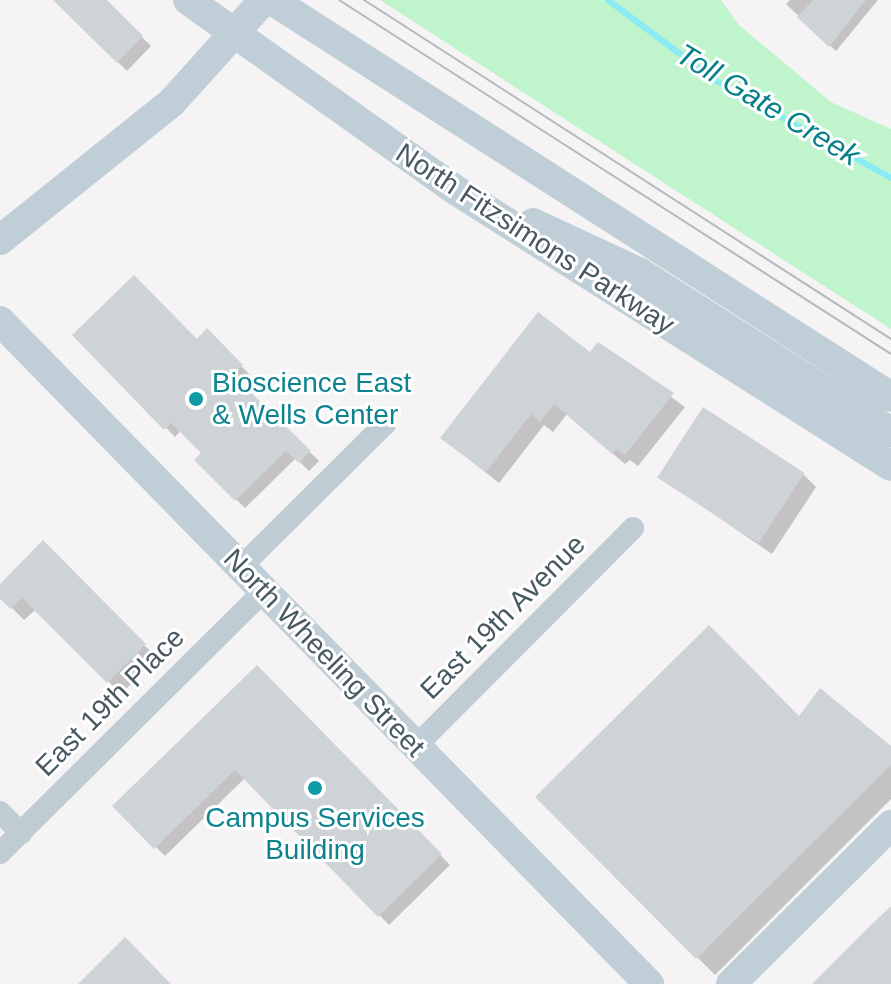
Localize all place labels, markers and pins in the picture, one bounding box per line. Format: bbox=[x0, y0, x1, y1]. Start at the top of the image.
place label: Bioscience East & Wells Center bbox=[212, 366, 411, 432]
marker: Bioscience East & Wells Center bbox=[187, 390, 205, 408]
marker: Campus Services Building bbox=[306, 779, 324, 797]
place label: Campus Services Building bbox=[205, 801, 425, 867]

